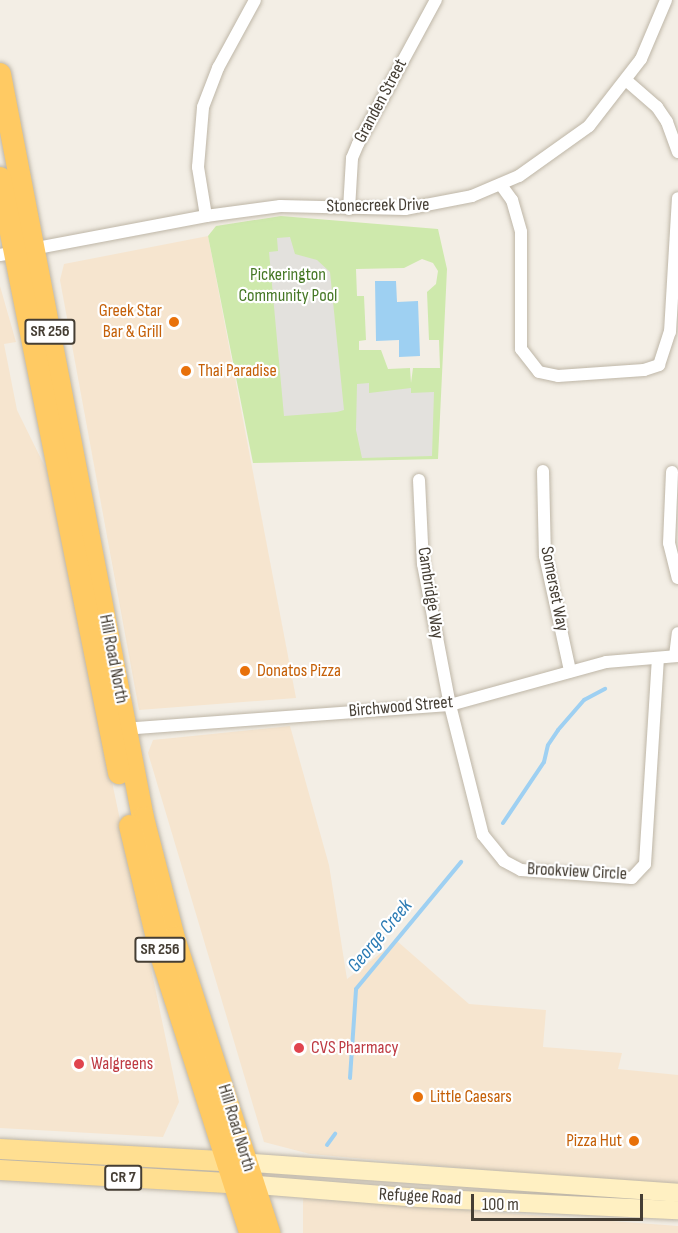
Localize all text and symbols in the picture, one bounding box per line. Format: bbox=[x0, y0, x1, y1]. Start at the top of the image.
street label: Granden Street bbox=[350, 55, 412, 147]
street label: Stonecreek Drive bbox=[326, 194, 430, 218]
park label: Pickerington Community Pool bbox=[239, 265, 337, 308]
place label: Greek Star Bar & Grill bbox=[99, 301, 162, 344]
marker: Greek Star Bar & Grill bbox=[167, 315, 181, 329]
road number: SR 256 bbox=[23, 319, 77, 345]
place label: Thai Paradise bbox=[198, 360, 277, 382]
marker: Thai Paradise bbox=[179, 364, 193, 378]
street label: Somerset Way bbox=[535, 545, 573, 633]
street label: Cambridge Way bbox=[412, 546, 448, 640]
street label: Hill Road North bbox=[94, 613, 132, 705]
place label: Donatos Pizza bbox=[257, 660, 341, 682]
marker: Donatos Pizza bbox=[238, 664, 252, 678]
street label: Birchwood Street bbox=[348, 692, 454, 722]
street label: Brookview Circle bbox=[527, 859, 627, 885]
water label: George Creek bbox=[343, 895, 417, 977]
road number: SR 256 bbox=[133, 937, 187, 963]
place label: CVS Pharmacy bbox=[311, 1037, 398, 1059]
marker: CVS Pharmacy bbox=[292, 1041, 306, 1055]
place label: Walgreens bbox=[91, 1053, 153, 1075]
marker: Walgreens bbox=[72, 1057, 86, 1071]
street label: Hill Road North bbox=[212, 1082, 260, 1174]
place label: Little Caesars bbox=[430, 1086, 512, 1108]
marker: Little Caesars bbox=[411, 1090, 425, 1104]
place label: Pizza Hut bbox=[566, 1130, 622, 1152]
marker: Pizza Hut bbox=[627, 1134, 641, 1148]
road number: CR 7 bbox=[104, 1165, 142, 1191]
scale bar bbox=[474, 1182, 646, 1220]
street label: Refugee Road bbox=[378, 1184, 462, 1210]
text: 100 m bbox=[482, 1194, 519, 1215]

